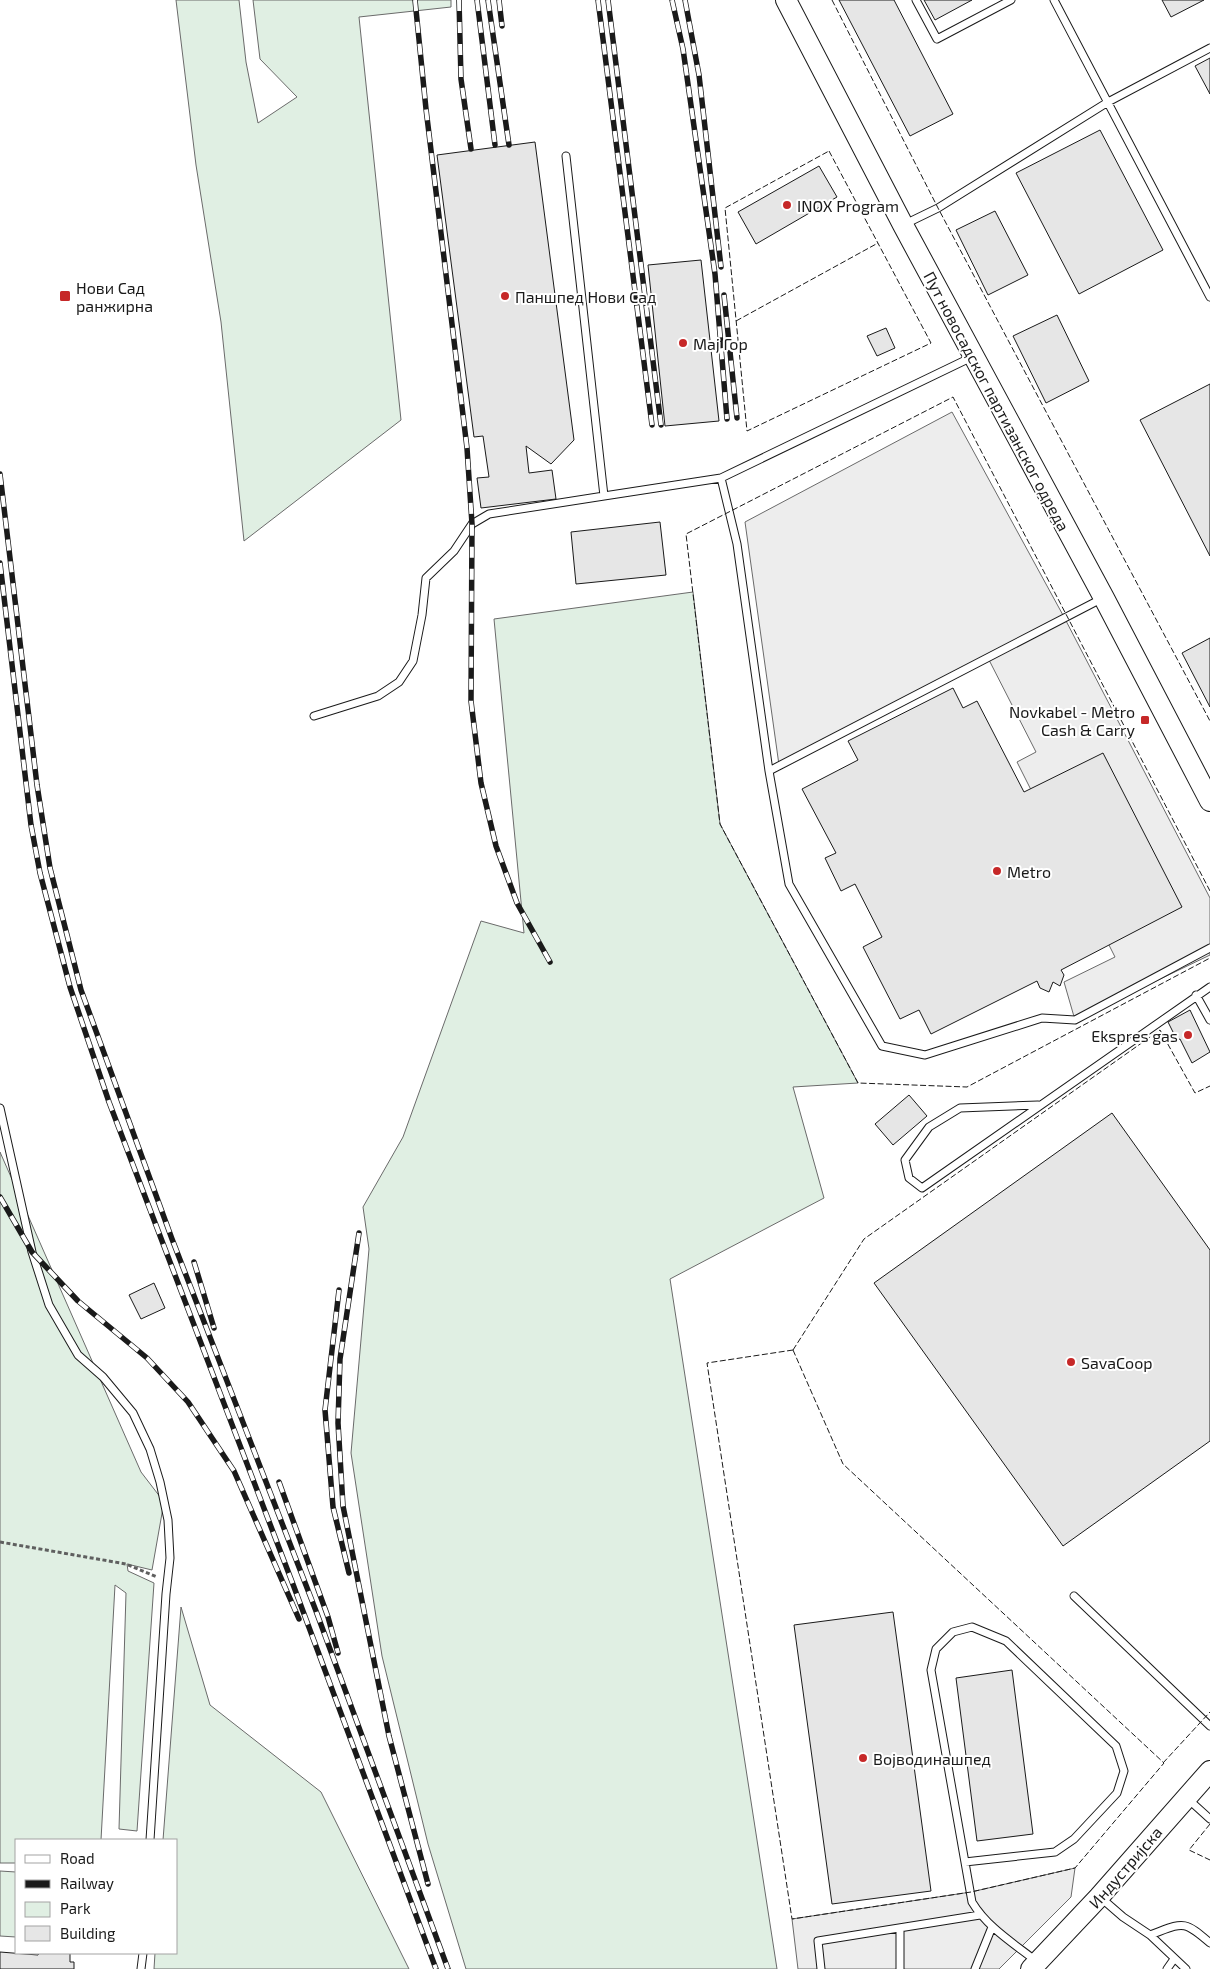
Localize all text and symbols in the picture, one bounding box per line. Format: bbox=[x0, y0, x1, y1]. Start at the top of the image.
place label: INOX Program bbox=[797, 196, 899, 215]
marker: INOX Program bbox=[781, 199, 793, 211]
street label: Пут новосадског партизанског одреда bbox=[919, 268, 1074, 534]
place label: Нови Сад ранжирна bbox=[76, 278, 153, 315]
place label: Паншпед Нови Сад bbox=[515, 287, 656, 306]
marker: Нови Сад ранжирна bbox=[58, 289, 72, 303]
marker: Паншпед Нови Сад bbox=[499, 290, 511, 302]
place label: Мај Гор bbox=[693, 334, 748, 354]
marker: Мај Гор bbox=[677, 337, 689, 349]
place label: Novkabel - Metro Cash & Carry bbox=[1009, 702, 1136, 739]
marker: Novkabel - Metro Cash & Carry bbox=[1139, 714, 1151, 726]
place label: Metro bbox=[1007, 862, 1051, 881]
marker: Metro bbox=[991, 865, 1003, 877]
place label: Ekspres gas bbox=[1091, 1026, 1178, 1045]
marker: Ekspres gas bbox=[1182, 1029, 1194, 1041]
place label: SavaCoop bbox=[1081, 1353, 1153, 1372]
marker: SavaCoop bbox=[1065, 1356, 1077, 1368]
place label: Војводинашпед bbox=[873, 1749, 991, 1769]
marker: Војводинашпед bbox=[857, 1752, 869, 1764]
street label: Индустријска bbox=[1084, 1822, 1166, 1912]
legend bbox=[15, 1839, 178, 1954]
text: Road bbox=[60, 1849, 95, 1867]
text: Railway bbox=[60, 1874, 114, 1892]
text: Park bbox=[60, 1899, 91, 1917]
text: Building bbox=[60, 1924, 116, 1942]

